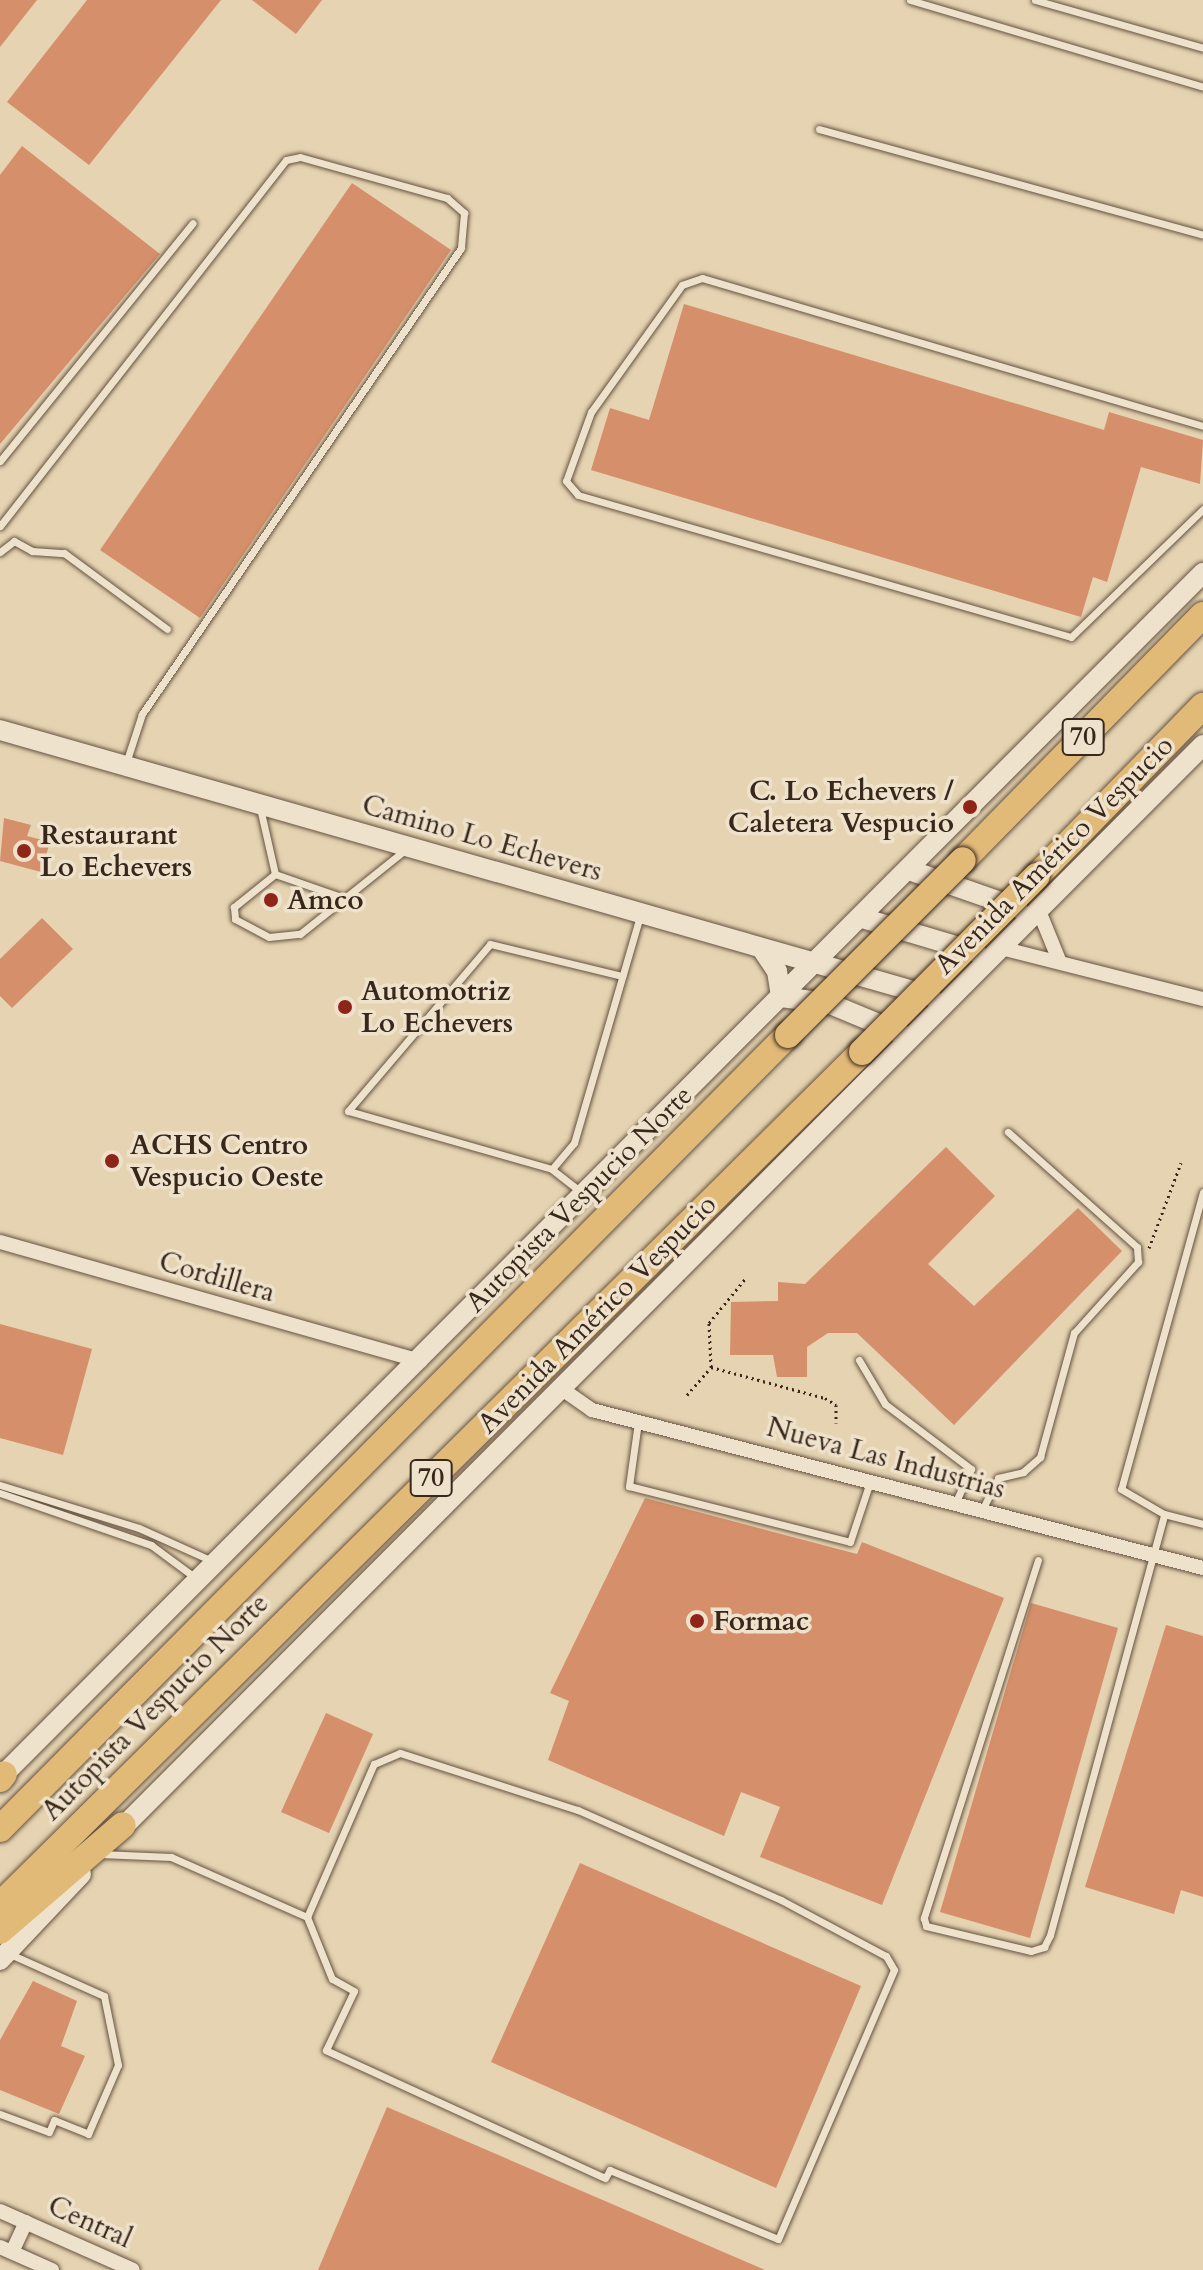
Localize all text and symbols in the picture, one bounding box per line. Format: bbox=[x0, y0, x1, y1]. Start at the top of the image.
road number: 70 bbox=[1061, 715, 1105, 759]
street label: Avenida Américo Vespucio bbox=[928, 729, 1180, 981]
place label: C. Lo Echevers / Caletera Vespucio bbox=[728, 774, 954, 840]
street label: Camino Lo Echevers bbox=[358, 788, 606, 888]
marker: C. Lo Echevers / Caletera Vespucio bbox=[961, 798, 979, 816]
place label: Restaurant Lo Echevers bbox=[40, 818, 192, 884]
marker: Restaurant Lo Echevers bbox=[15, 842, 33, 860]
place label: Amco bbox=[287, 883, 364, 917]
marker: Amco bbox=[262, 891, 280, 909]
place label: Automotriz Lo Echevers bbox=[361, 974, 513, 1040]
marker: Automotriz Lo Echevers bbox=[336, 998, 354, 1016]
street label: Autopista Vespucio Norte bbox=[459, 1079, 699, 1319]
place label: ACHS Centro Vespucio Oeste bbox=[130, 1128, 324, 1194]
marker: ACHS Centro Vespucio Oeste bbox=[101, 1150, 123, 1172]
street label: Avenida Américo Vespucio bbox=[471, 1188, 723, 1440]
street label: Cordillera bbox=[155, 1244, 279, 1310]
street label: Nueva Las Industrias bbox=[763, 1410, 1009, 1506]
road number: 70 bbox=[409, 1456, 453, 1500]
street label: Autopista Vespucio Norte bbox=[35, 1587, 275, 1827]
place label: Formac bbox=[713, 1604, 809, 1638]
marker: Formac bbox=[688, 1612, 706, 1630]
street label: Central bbox=[43, 2189, 137, 2255]

